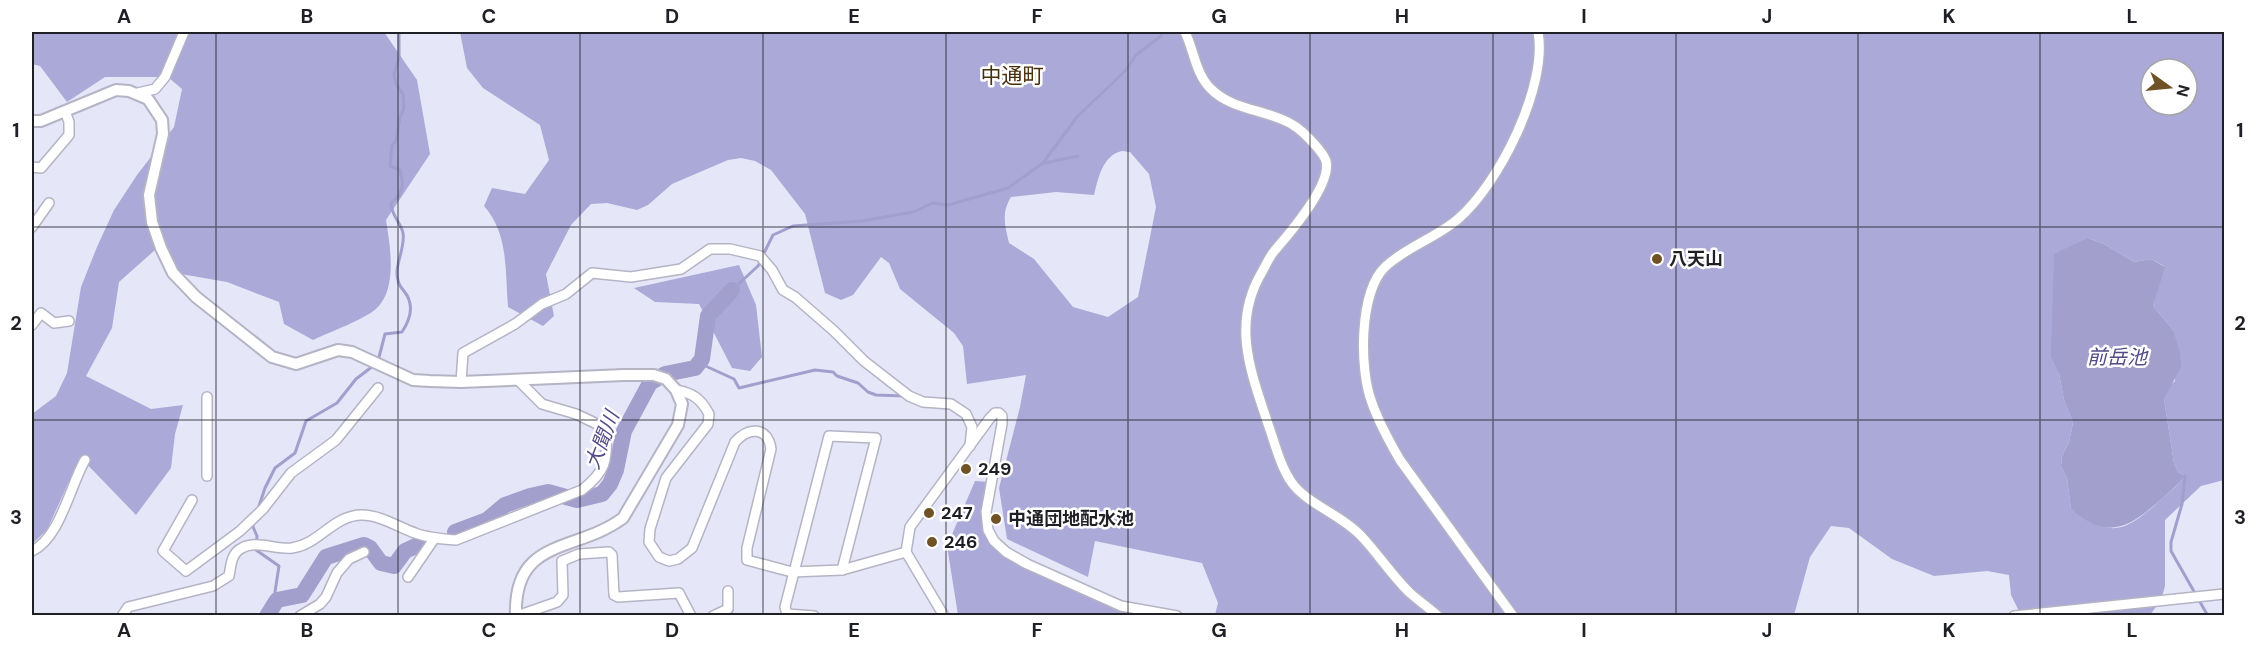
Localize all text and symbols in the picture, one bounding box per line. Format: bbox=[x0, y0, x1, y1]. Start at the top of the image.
text: A bbox=[117, 3, 131, 29]
text: B bbox=[301, 3, 313, 29]
text: C bbox=[482, 3, 496, 29]
text: D bbox=[665, 3, 679, 29]
text: E bbox=[848, 3, 860, 29]
text: F bbox=[1031, 3, 1043, 29]
text: G bbox=[1211, 3, 1227, 29]
text: H bbox=[1395, 3, 1409, 29]
text: I bbox=[1581, 3, 1587, 29]
text: J bbox=[1762, 3, 1772, 29]
text: K bbox=[1942, 3, 1956, 29]
text: L bbox=[2126, 3, 2138, 29]
north arrow bbox=[2139, 57, 2199, 117]
district label: 中通町 bbox=[981, 62, 1044, 90]
text: N bbox=[2171, 82, 2195, 99]
text: 1 bbox=[12, 117, 20, 143]
text: 1 bbox=[2236, 117, 2244, 143]
place label: 八天山 bbox=[1669, 247, 1723, 271]
marker: 八天山 bbox=[1650, 252, 1664, 266]
text: 2 bbox=[10, 310, 22, 336]
text: 2 bbox=[2234, 310, 2246, 336]
water label: 前岳池 bbox=[2087, 344, 2149, 370]
water label: 大聞川 bbox=[579, 405, 626, 473]
place label: 249 bbox=[978, 457, 1011, 481]
marker: 249 bbox=[959, 462, 973, 476]
place label: 247 bbox=[941, 501, 973, 525]
text: 3 bbox=[10, 504, 22, 530]
text: 3 bbox=[2234, 504, 2246, 530]
marker: 247 bbox=[922, 506, 936, 520]
place label: 中通団地配水池 bbox=[1008, 507, 1134, 531]
marker: 中通団地配水池 bbox=[989, 512, 1003, 526]
place label: 246 bbox=[944, 530, 977, 554]
marker: 246 bbox=[925, 535, 939, 549]
text: A bbox=[117, 617, 131, 643]
text: B bbox=[301, 617, 313, 643]
text: C bbox=[482, 617, 496, 643]
text: D bbox=[665, 617, 679, 643]
text: E bbox=[848, 617, 860, 643]
text: F bbox=[1031, 617, 1043, 643]
text: G bbox=[1211, 617, 1227, 643]
text: H bbox=[1395, 617, 1409, 643]
text: I bbox=[1581, 617, 1587, 643]
text: J bbox=[1762, 617, 1772, 643]
text: K bbox=[1942, 617, 1956, 643]
text: L bbox=[2126, 617, 2138, 643]

